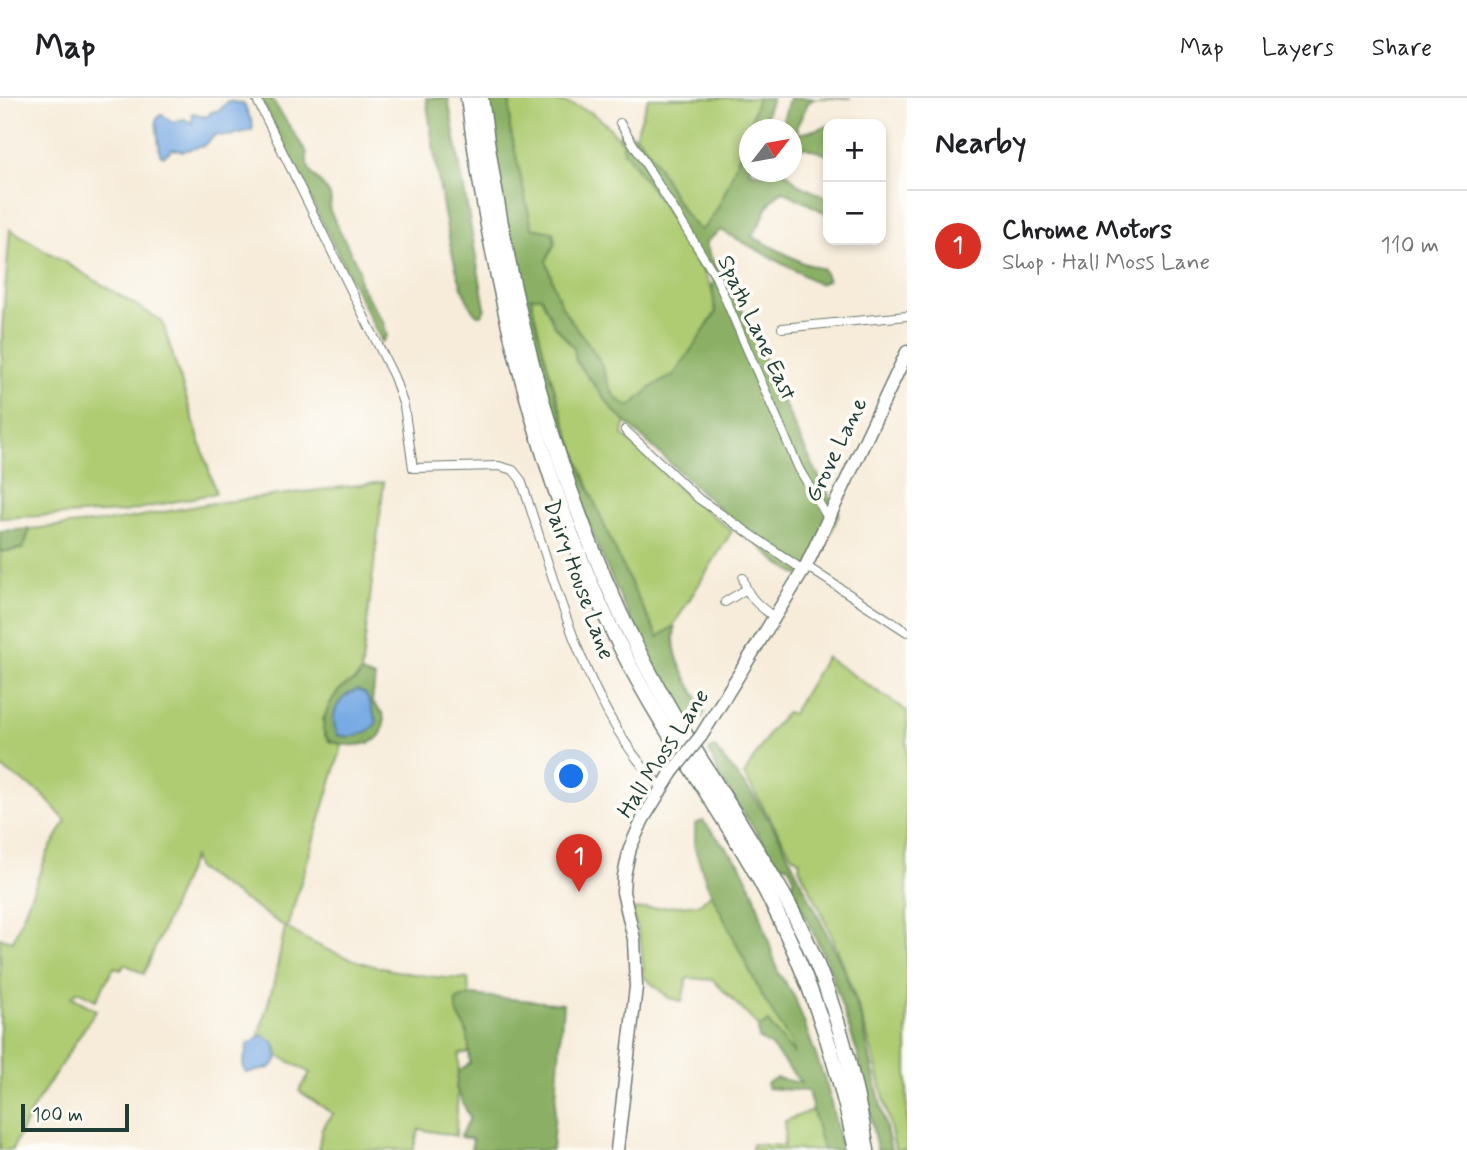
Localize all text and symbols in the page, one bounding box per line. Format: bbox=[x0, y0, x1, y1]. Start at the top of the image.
text: Map bbox=[35, 26, 95, 70]
text: Map bbox=[1180, 33, 1224, 64]
text: Layers bbox=[1262, 33, 1334, 64]
text: Share bbox=[1372, 33, 1432, 64]
north arrow bbox=[739, 119, 802, 182]
map controls bbox=[823, 119, 886, 245]
button: + bbox=[823, 119, 886, 182]
text: Nearby bbox=[935, 124, 1026, 163]
button: − bbox=[823, 182, 886, 245]
text: Chrome Motors bbox=[1002, 214, 1172, 248]
text: 1 bbox=[953, 231, 963, 261]
text: 110 m bbox=[1380, 231, 1439, 261]
text: Shop · Hall Moss Lane bbox=[1002, 248, 1210, 278]
street label: Spath Lane East bbox=[709, 251, 803, 405]
street label: Grove Lane bbox=[799, 392, 875, 507]
street label: Dairy House Lane bbox=[535, 496, 621, 664]
street label: Hall Moss Lane bbox=[611, 684, 717, 824]
your location bbox=[554, 759, 588, 793]
pin: 1 bbox=[556, 834, 602, 892]
scale bar bbox=[21, 1101, 130, 1133]
text: 100 m bbox=[32, 1103, 83, 1128]

